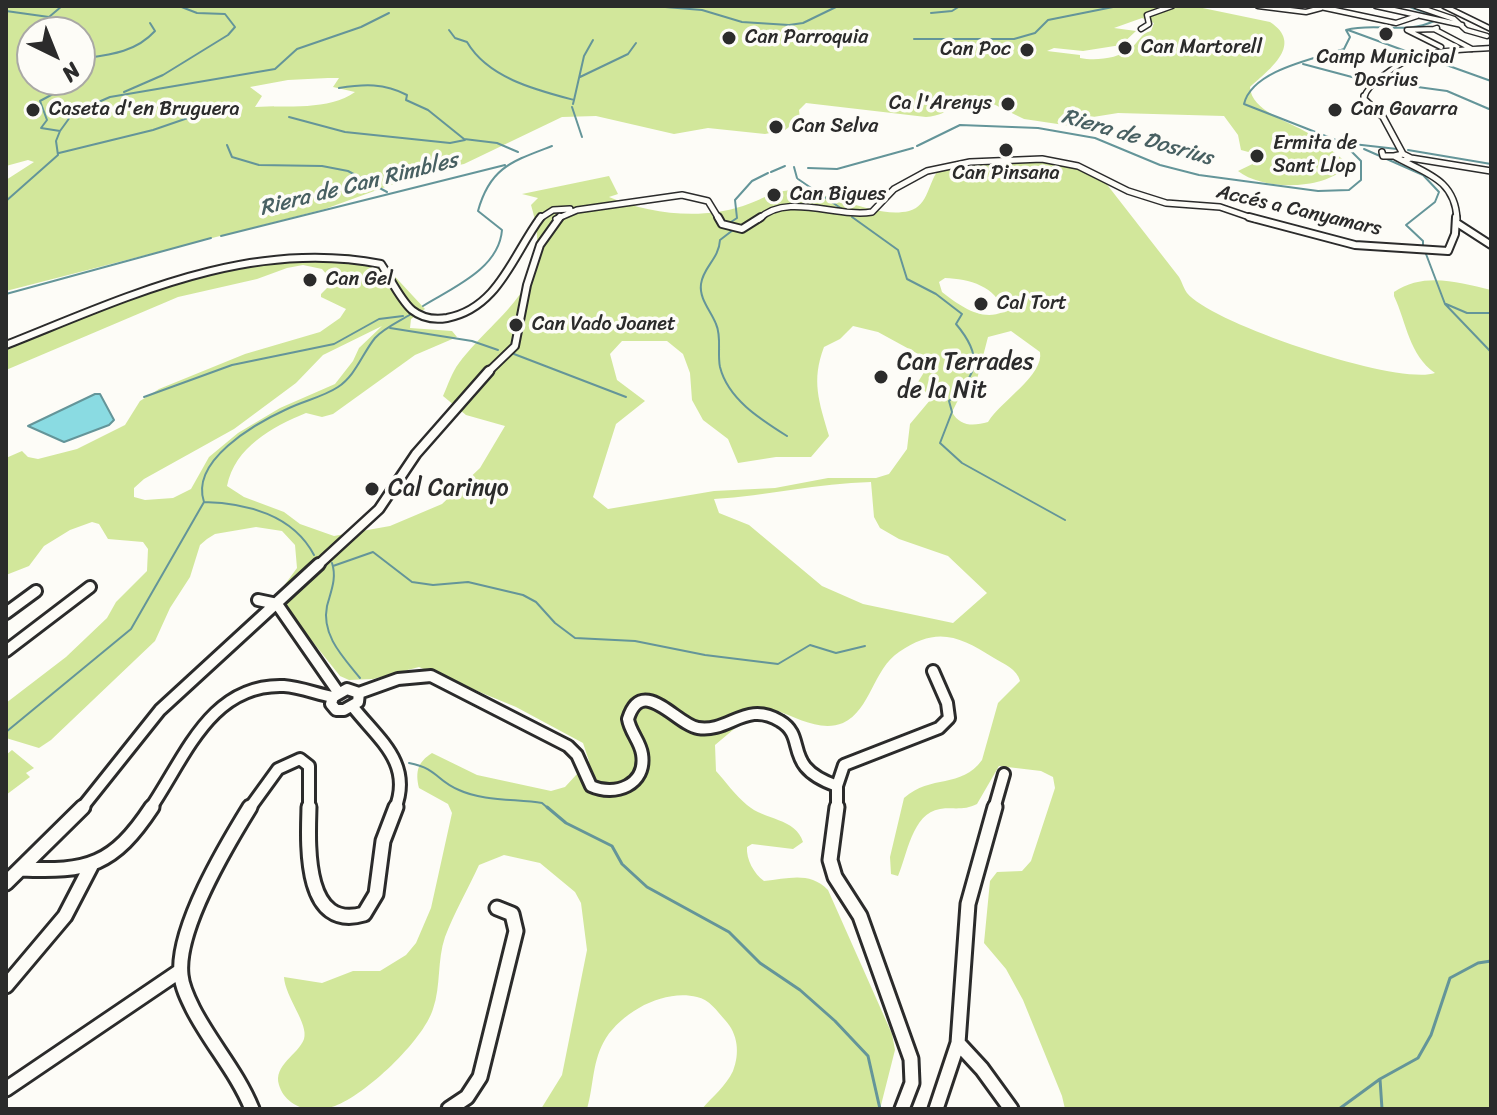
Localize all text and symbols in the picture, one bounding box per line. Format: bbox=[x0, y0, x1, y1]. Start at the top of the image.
north arrow bbox=[16, 16, 96, 96]
marker: Camp Municipal Dosrius bbox=[1377, 25, 1395, 43]
place label: Can Parroquia bbox=[745, 26, 868, 50]
marker: Can Parroquia bbox=[720, 29, 738, 47]
place label: Can Martorell bbox=[1141, 36, 1262, 60]
place label: Can Poc bbox=[940, 38, 1011, 62]
marker: Can Martorell bbox=[1116, 39, 1134, 57]
marker: Can Poc bbox=[1018, 41, 1036, 59]
place label: Camp Municipal Dosrius bbox=[1317, 46, 1455, 93]
text: N bbox=[52, 53, 90, 92]
place label: Ca l'Arenys bbox=[889, 92, 992, 116]
marker: Ca l'Arenys bbox=[999, 95, 1017, 113]
place label: Caseta d'en Bruguera bbox=[49, 98, 240, 122]
place label: Can Gavarra bbox=[1351, 98, 1458, 122]
marker: Caseta d'en Bruguera bbox=[24, 101, 42, 119]
marker: Can Gavarra bbox=[1326, 101, 1344, 119]
water label: Riera de Dosrius bbox=[1059, 104, 1215, 172]
place label: Can Selva bbox=[792, 115, 878, 139]
marker: Can Selva bbox=[767, 118, 785, 136]
place label: Ermita de Sant Llop bbox=[1273, 132, 1357, 179]
marker: Can Pinsana bbox=[997, 141, 1015, 159]
marker: Ermita de Sant Llop bbox=[1248, 147, 1266, 165]
water label: Riera de Can Rimbles bbox=[257, 148, 461, 222]
place label: Can Pinsana bbox=[952, 162, 1060, 186]
street label: Accés a Canyamars bbox=[1214, 180, 1384, 242]
place label: Can Bigues bbox=[790, 183, 886, 207]
marker: Can Bigues bbox=[765, 186, 783, 204]
place label: Can Gel bbox=[326, 268, 393, 292]
marker: Can Gel bbox=[301, 271, 319, 289]
place label: Cal Tort bbox=[997, 292, 1067, 316]
marker: Cal Tort bbox=[972, 295, 990, 313]
place label: Can Vado Joanet bbox=[532, 313, 676, 337]
marker: Can Vado Joanet bbox=[507, 316, 525, 334]
place label: Can Terrades de la Nit bbox=[897, 349, 1034, 405]
marker: Can Terrades de la Nit bbox=[872, 368, 890, 386]
place label: Cal Carinyo bbox=[388, 475, 509, 503]
marker: Cal Carinyo bbox=[363, 480, 381, 498]

